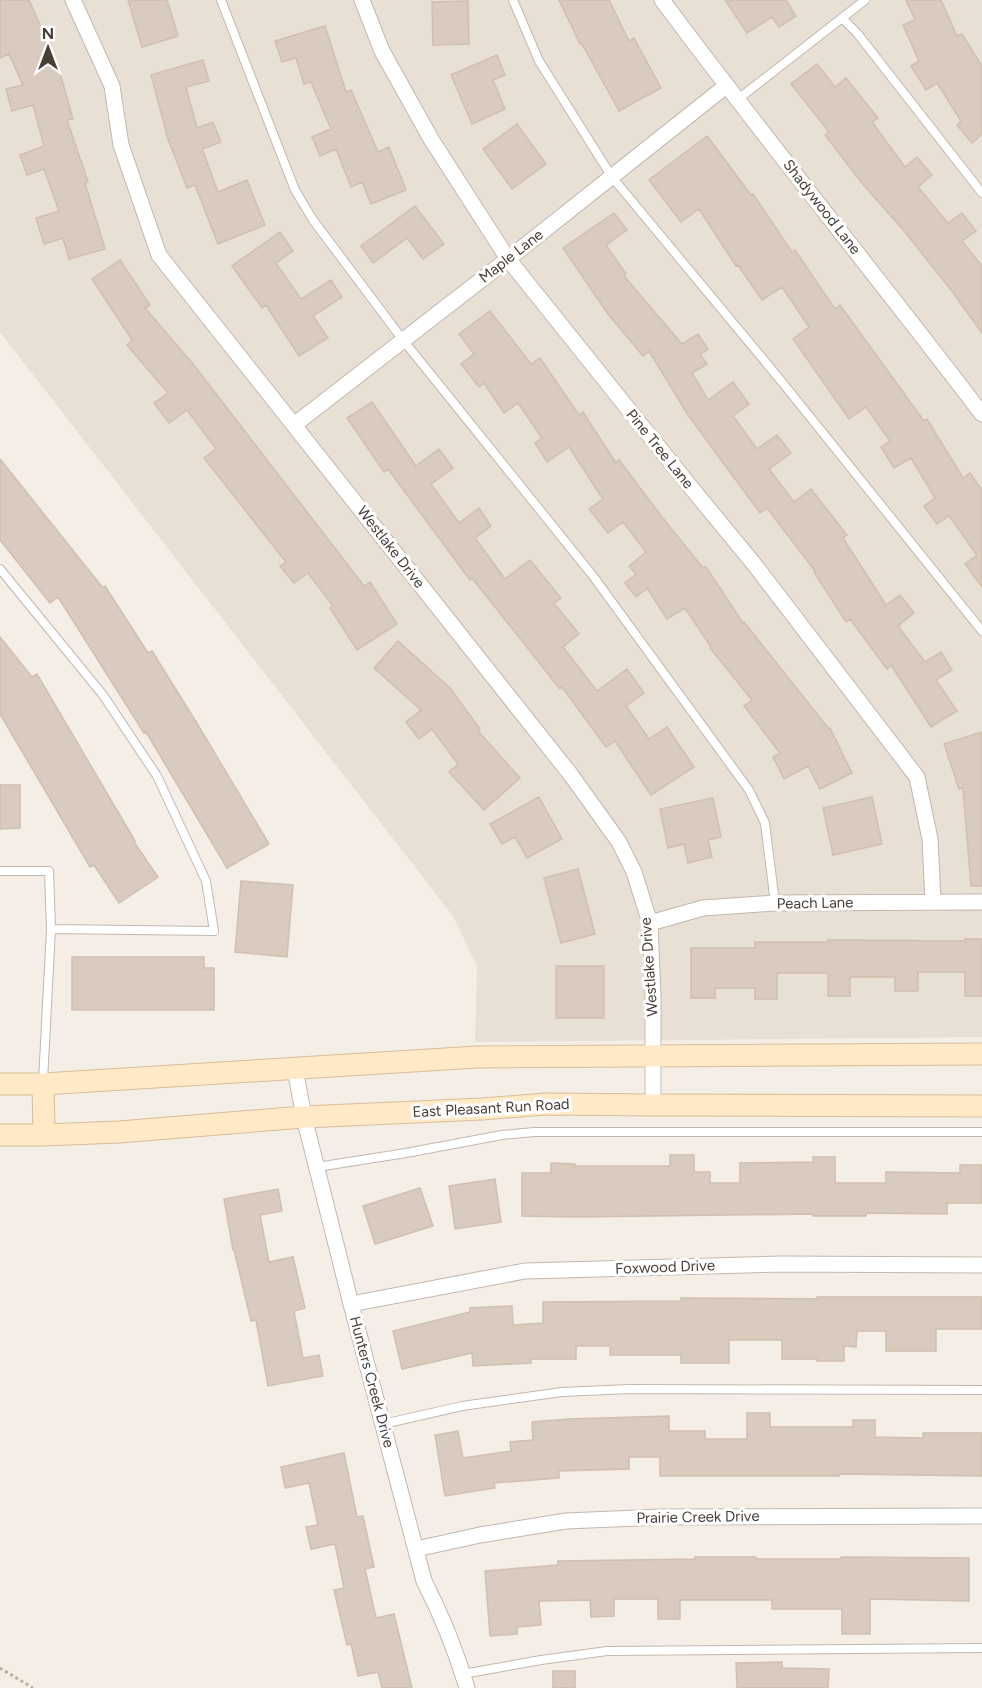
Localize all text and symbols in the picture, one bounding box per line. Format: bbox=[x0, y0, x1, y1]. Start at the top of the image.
north arrow bbox=[18, 18, 78, 78]
text: N bbox=[42, 24, 54, 43]
street label: Shadywood Lane bbox=[779, 156, 865, 258]
street label: Maple Lane bbox=[475, 225, 547, 287]
street label: Pine Tree Lane bbox=[622, 406, 698, 492]
street label: Westlake Drive bbox=[353, 502, 429, 592]
street label: Peach Lane bbox=[777, 893, 853, 913]
street label: Westlake Drive bbox=[637, 917, 661, 1017]
street label: East Pleasant Run Road bbox=[412, 1095, 570, 1121]
street label: Foxwood Drive bbox=[615, 1256, 715, 1278]
street label: Hunters Creek Drive bbox=[346, 1314, 398, 1450]
street label: Prairie Creek Drive bbox=[636, 1507, 760, 1527]

